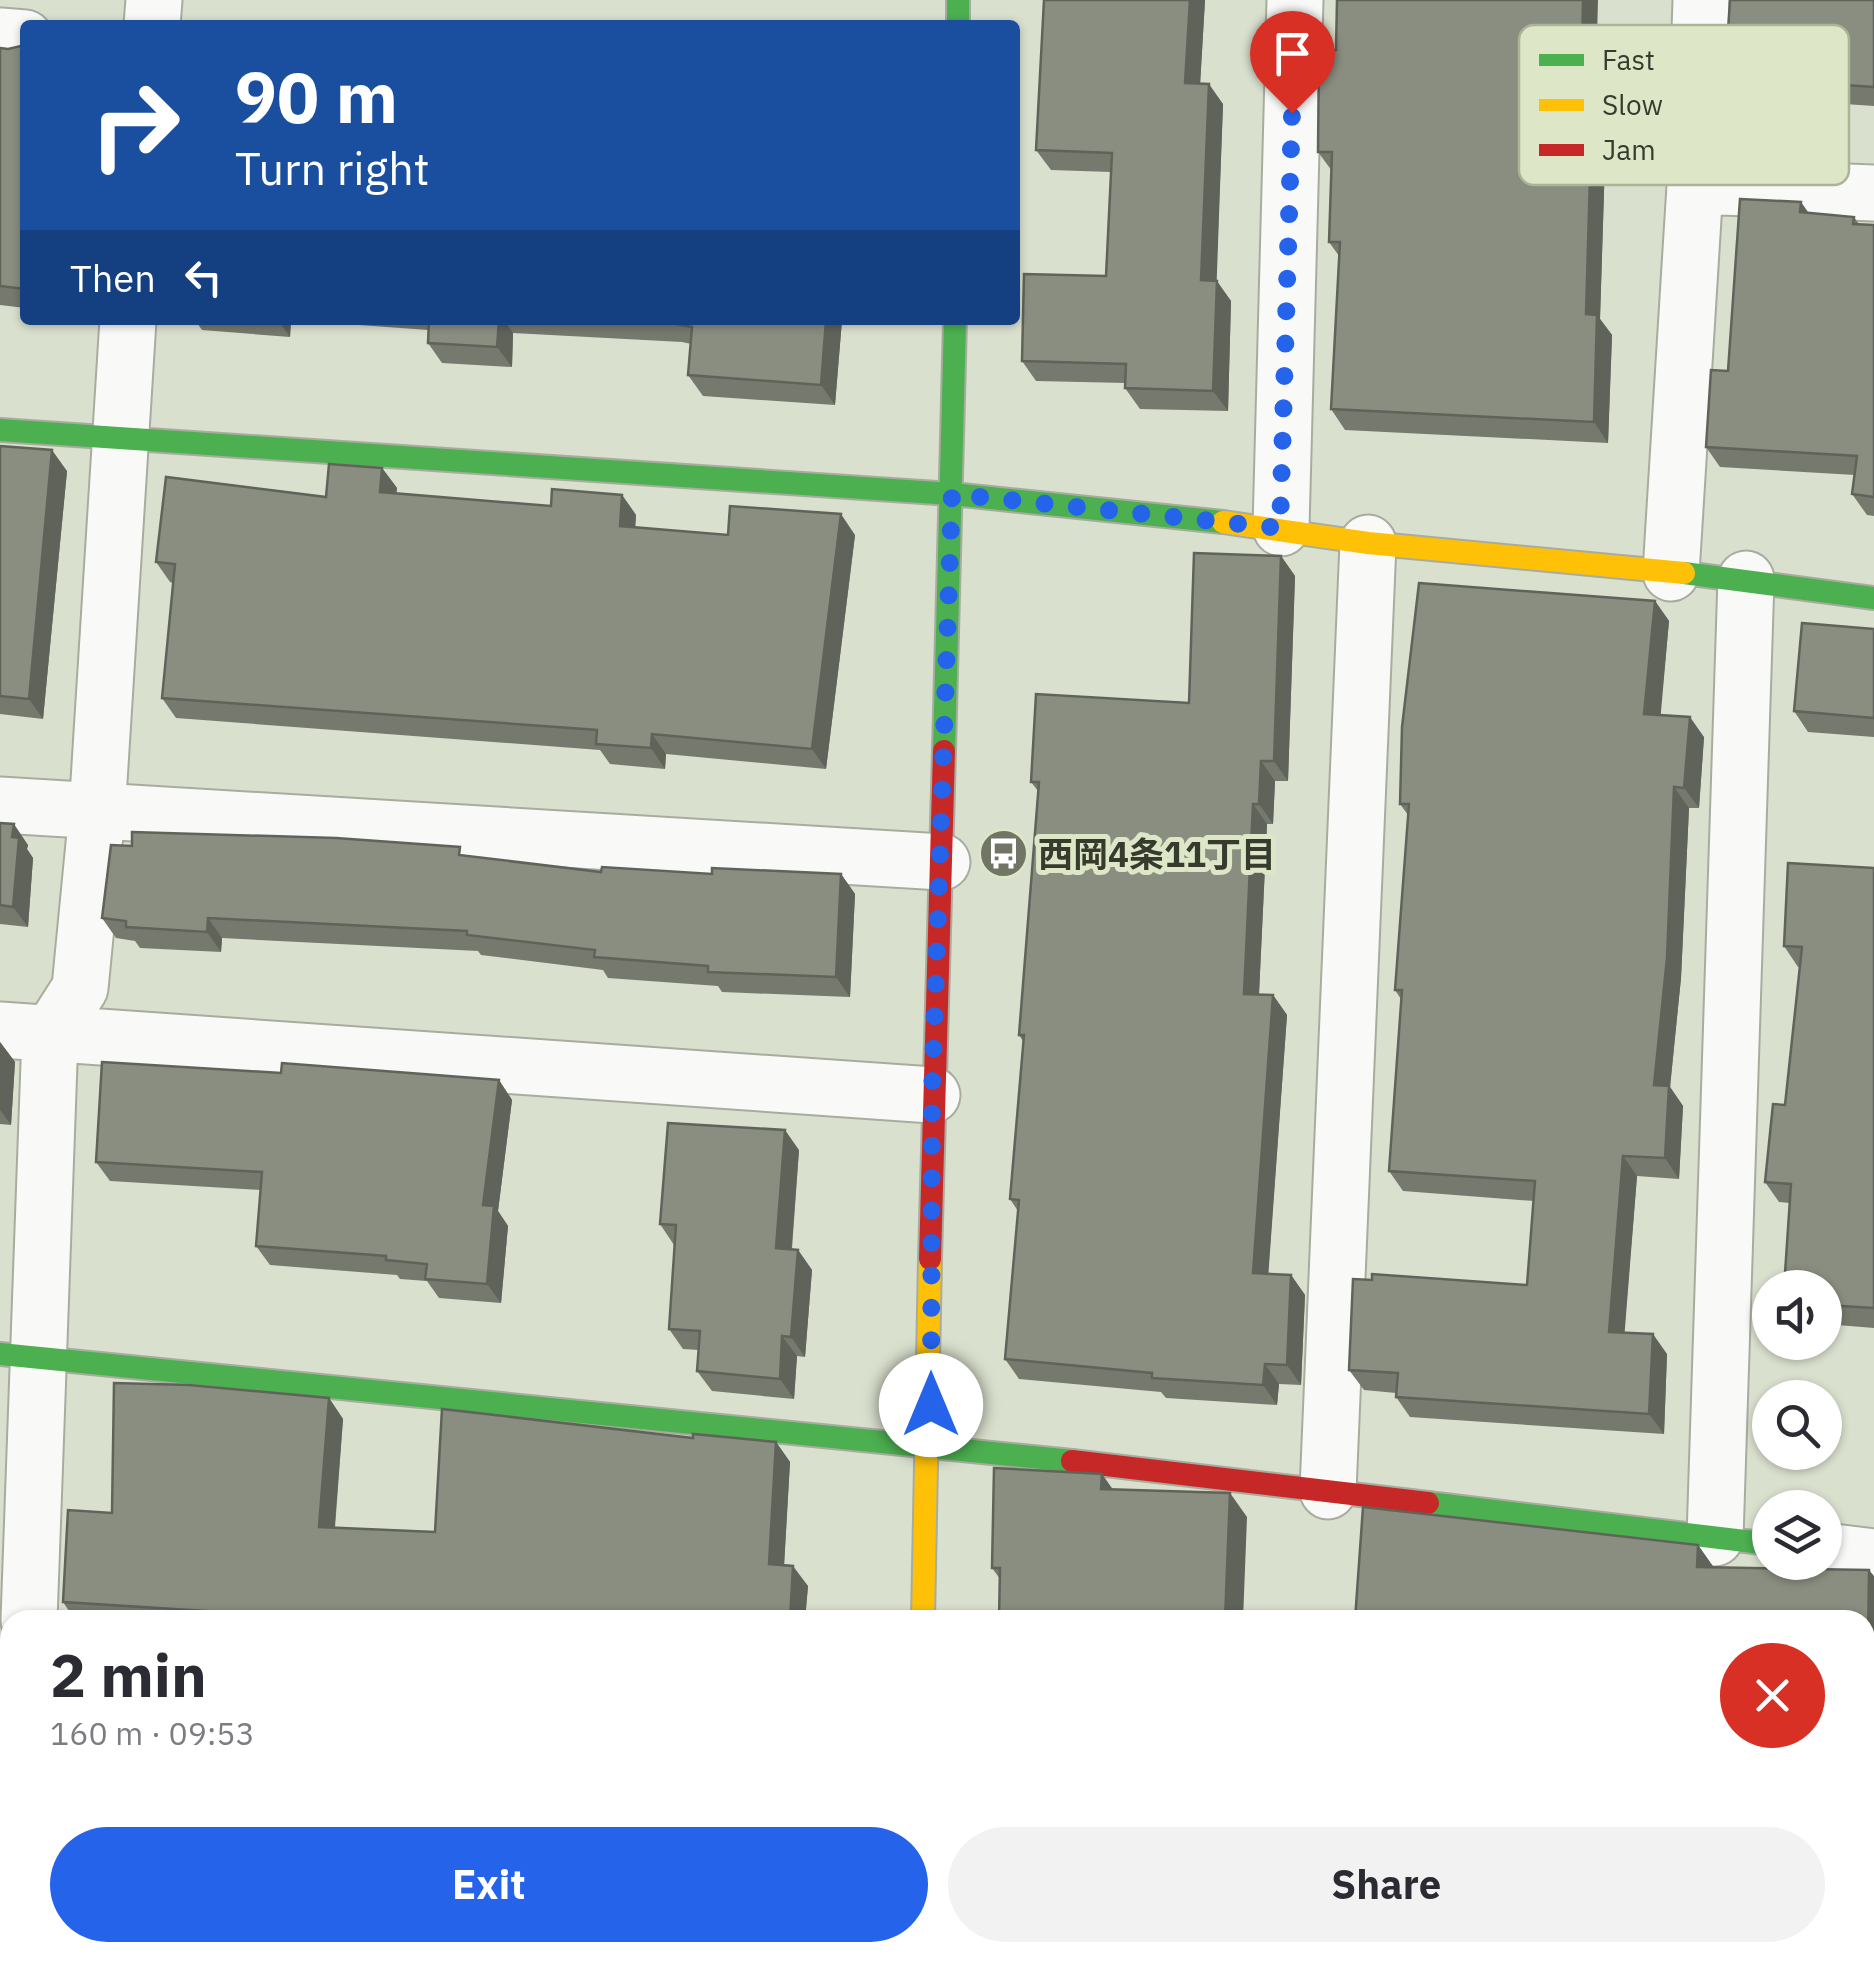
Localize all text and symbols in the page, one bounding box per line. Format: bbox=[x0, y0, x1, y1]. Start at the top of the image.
pin bbox=[1250, 11, 1335, 114]
legend bbox=[1519, 25, 1849, 185]
icon: arrive bbox=[1265, 26, 1320, 81]
text: Fast bbox=[1602, 41, 1655, 78]
text: 90 m bbox=[235, 51, 398, 142]
icon: right bbox=[70, 60, 200, 190]
text: Slow bbox=[1602, 86, 1663, 123]
text: Jam bbox=[1602, 131, 1656, 168]
text: Turn right bbox=[235, 139, 430, 197]
icon: left bbox=[176, 250, 231, 305]
text: Then bbox=[70, 253, 156, 302]
bus stop icon: 西岡4条11丁目 bbox=[977, 828, 1029, 880]
place label: 西岡4条11丁目 bbox=[1038, 831, 1276, 877]
map controls bbox=[1752, 1270, 1842, 1580]
button: sound bbox=[1752, 1270, 1842, 1360]
position arrow bbox=[879, 1353, 983, 1457]
button: search bbox=[1752, 1380, 1842, 1470]
button: layers bbox=[1752, 1490, 1842, 1580]
text: 2 min bbox=[50, 1635, 207, 1714]
button: close bbox=[1720, 1643, 1825, 1748]
text: 160 m · 09:53 bbox=[50, 1712, 255, 1754]
button: Exit bbox=[50, 1827, 928, 1942]
button: Share bbox=[948, 1827, 1825, 1942]

